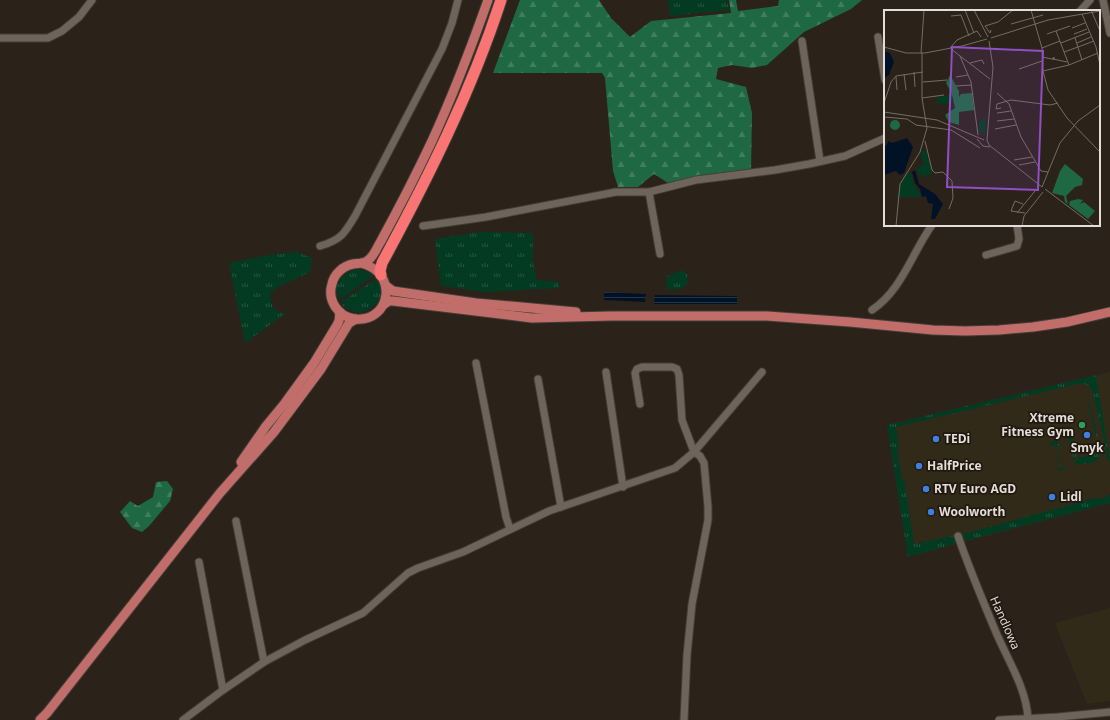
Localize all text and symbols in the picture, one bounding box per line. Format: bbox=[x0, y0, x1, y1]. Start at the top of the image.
inset map bbox=[884, 10, 1100, 226]
place label: Xtreme Fitness Gym bbox=[1001, 409, 1074, 440]
marker: Xtreme Fitness Gym bbox=[1077, 420, 1087, 430]
place label: TEDi bbox=[944, 430, 970, 447]
marker: Smyk bbox=[1082, 430, 1092, 440]
marker: TEDi bbox=[931, 434, 941, 444]
place label: Smyk bbox=[1071, 439, 1104, 456]
place label: HalfPrice bbox=[927, 457, 982, 474]
marker: HalfPrice bbox=[914, 461, 924, 471]
place label: RTV Euro AGD bbox=[934, 480, 1016, 497]
marker: RTV Euro AGD bbox=[921, 484, 931, 494]
place label: Lidl bbox=[1060, 488, 1082, 505]
marker: Lidl bbox=[1047, 492, 1057, 502]
place label: Woolworth bbox=[939, 503, 1005, 520]
marker: Woolworth bbox=[926, 507, 936, 517]
street label: Handlowa bbox=[986, 594, 1025, 652]

